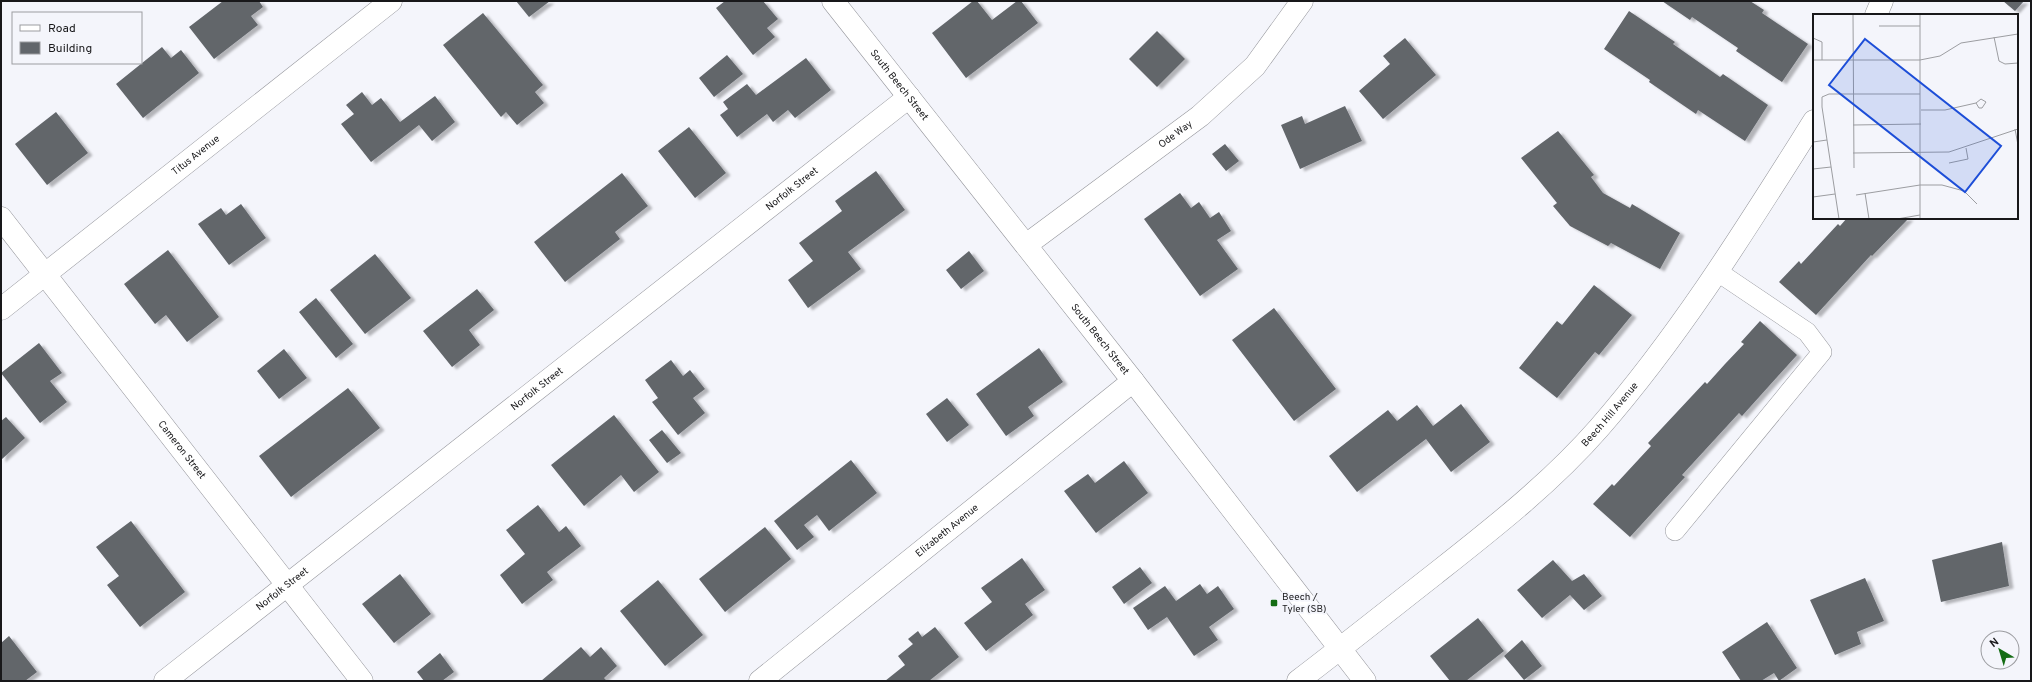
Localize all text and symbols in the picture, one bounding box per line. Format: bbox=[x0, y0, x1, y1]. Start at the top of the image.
legend bbox=[12, 12, 142, 64]
inset map bbox=[1813, 14, 2018, 219]
text: Road bbox=[48, 21, 76, 37]
text: Building bbox=[48, 41, 92, 57]
street label: South Beech Street bbox=[867, 47, 931, 123]
street label: Ode Way bbox=[1156, 117, 1195, 151]
street label: Titus Avenue bbox=[169, 132, 222, 178]
street label: Norfolk Street bbox=[763, 164, 821, 214]
street label: South Beech Street bbox=[1068, 301, 1132, 378]
street label: Norfolk Street bbox=[508, 364, 566, 414]
street label: Beech Hill Avenue bbox=[1579, 379, 1641, 450]
street label: Cameron Street bbox=[155, 418, 209, 482]
street label: Elizabeth Avenue bbox=[913, 501, 981, 560]
street label: Norfolk Street bbox=[253, 564, 311, 614]
place label: Beech / Tyler (SB) bbox=[1282, 591, 1326, 616]
marker: Beech / Tyler (SB) bbox=[1269, 598, 1279, 608]
north arrow bbox=[1980, 630, 2020, 670]
text: N bbox=[1987, 635, 2002, 651]

